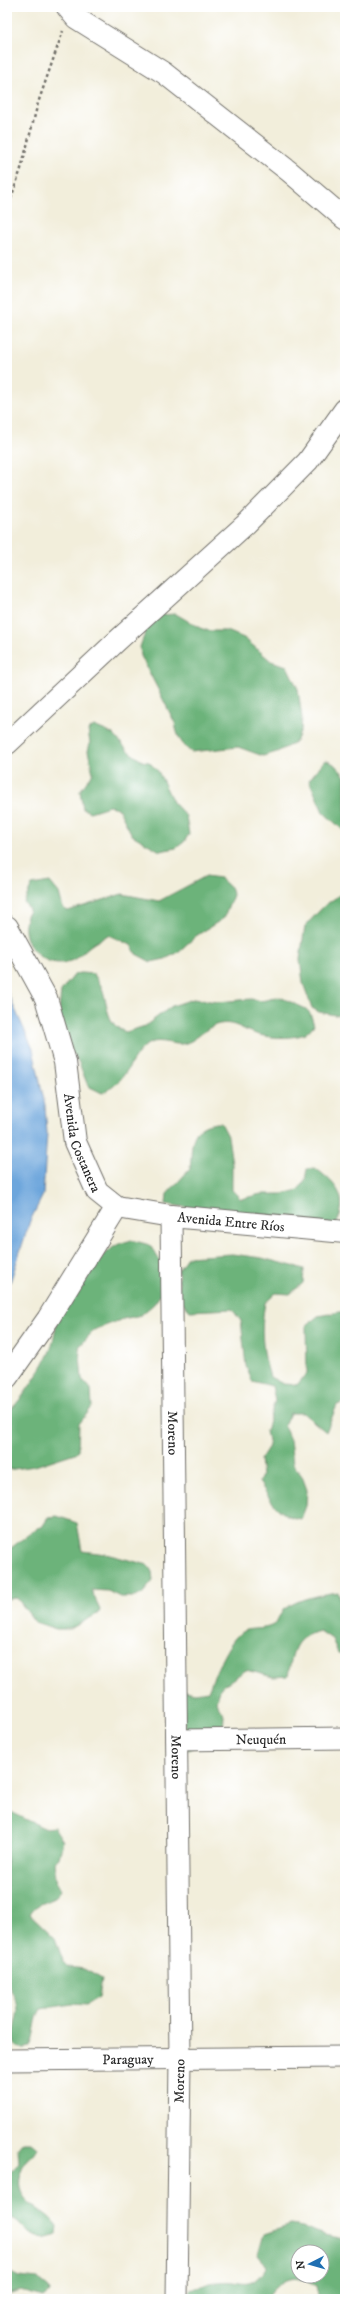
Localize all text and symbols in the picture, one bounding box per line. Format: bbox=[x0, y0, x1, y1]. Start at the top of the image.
street label: Avenida Costanera bbox=[59, 1093, 104, 1195]
street label: Avenida Entre Ríos bbox=[177, 1209, 286, 1236]
street label: Moreno bbox=[163, 1411, 182, 1456]
street label: Neuquén bbox=[236, 1731, 287, 1749]
street label: Moreno bbox=[167, 1735, 185, 1779]
street label: Paraguay bbox=[102, 2051, 154, 2069]
street label: Moreno bbox=[171, 2058, 189, 2103]
north arrow bbox=[290, 2244, 330, 2284]
text: N bbox=[294, 2260, 308, 2270]

